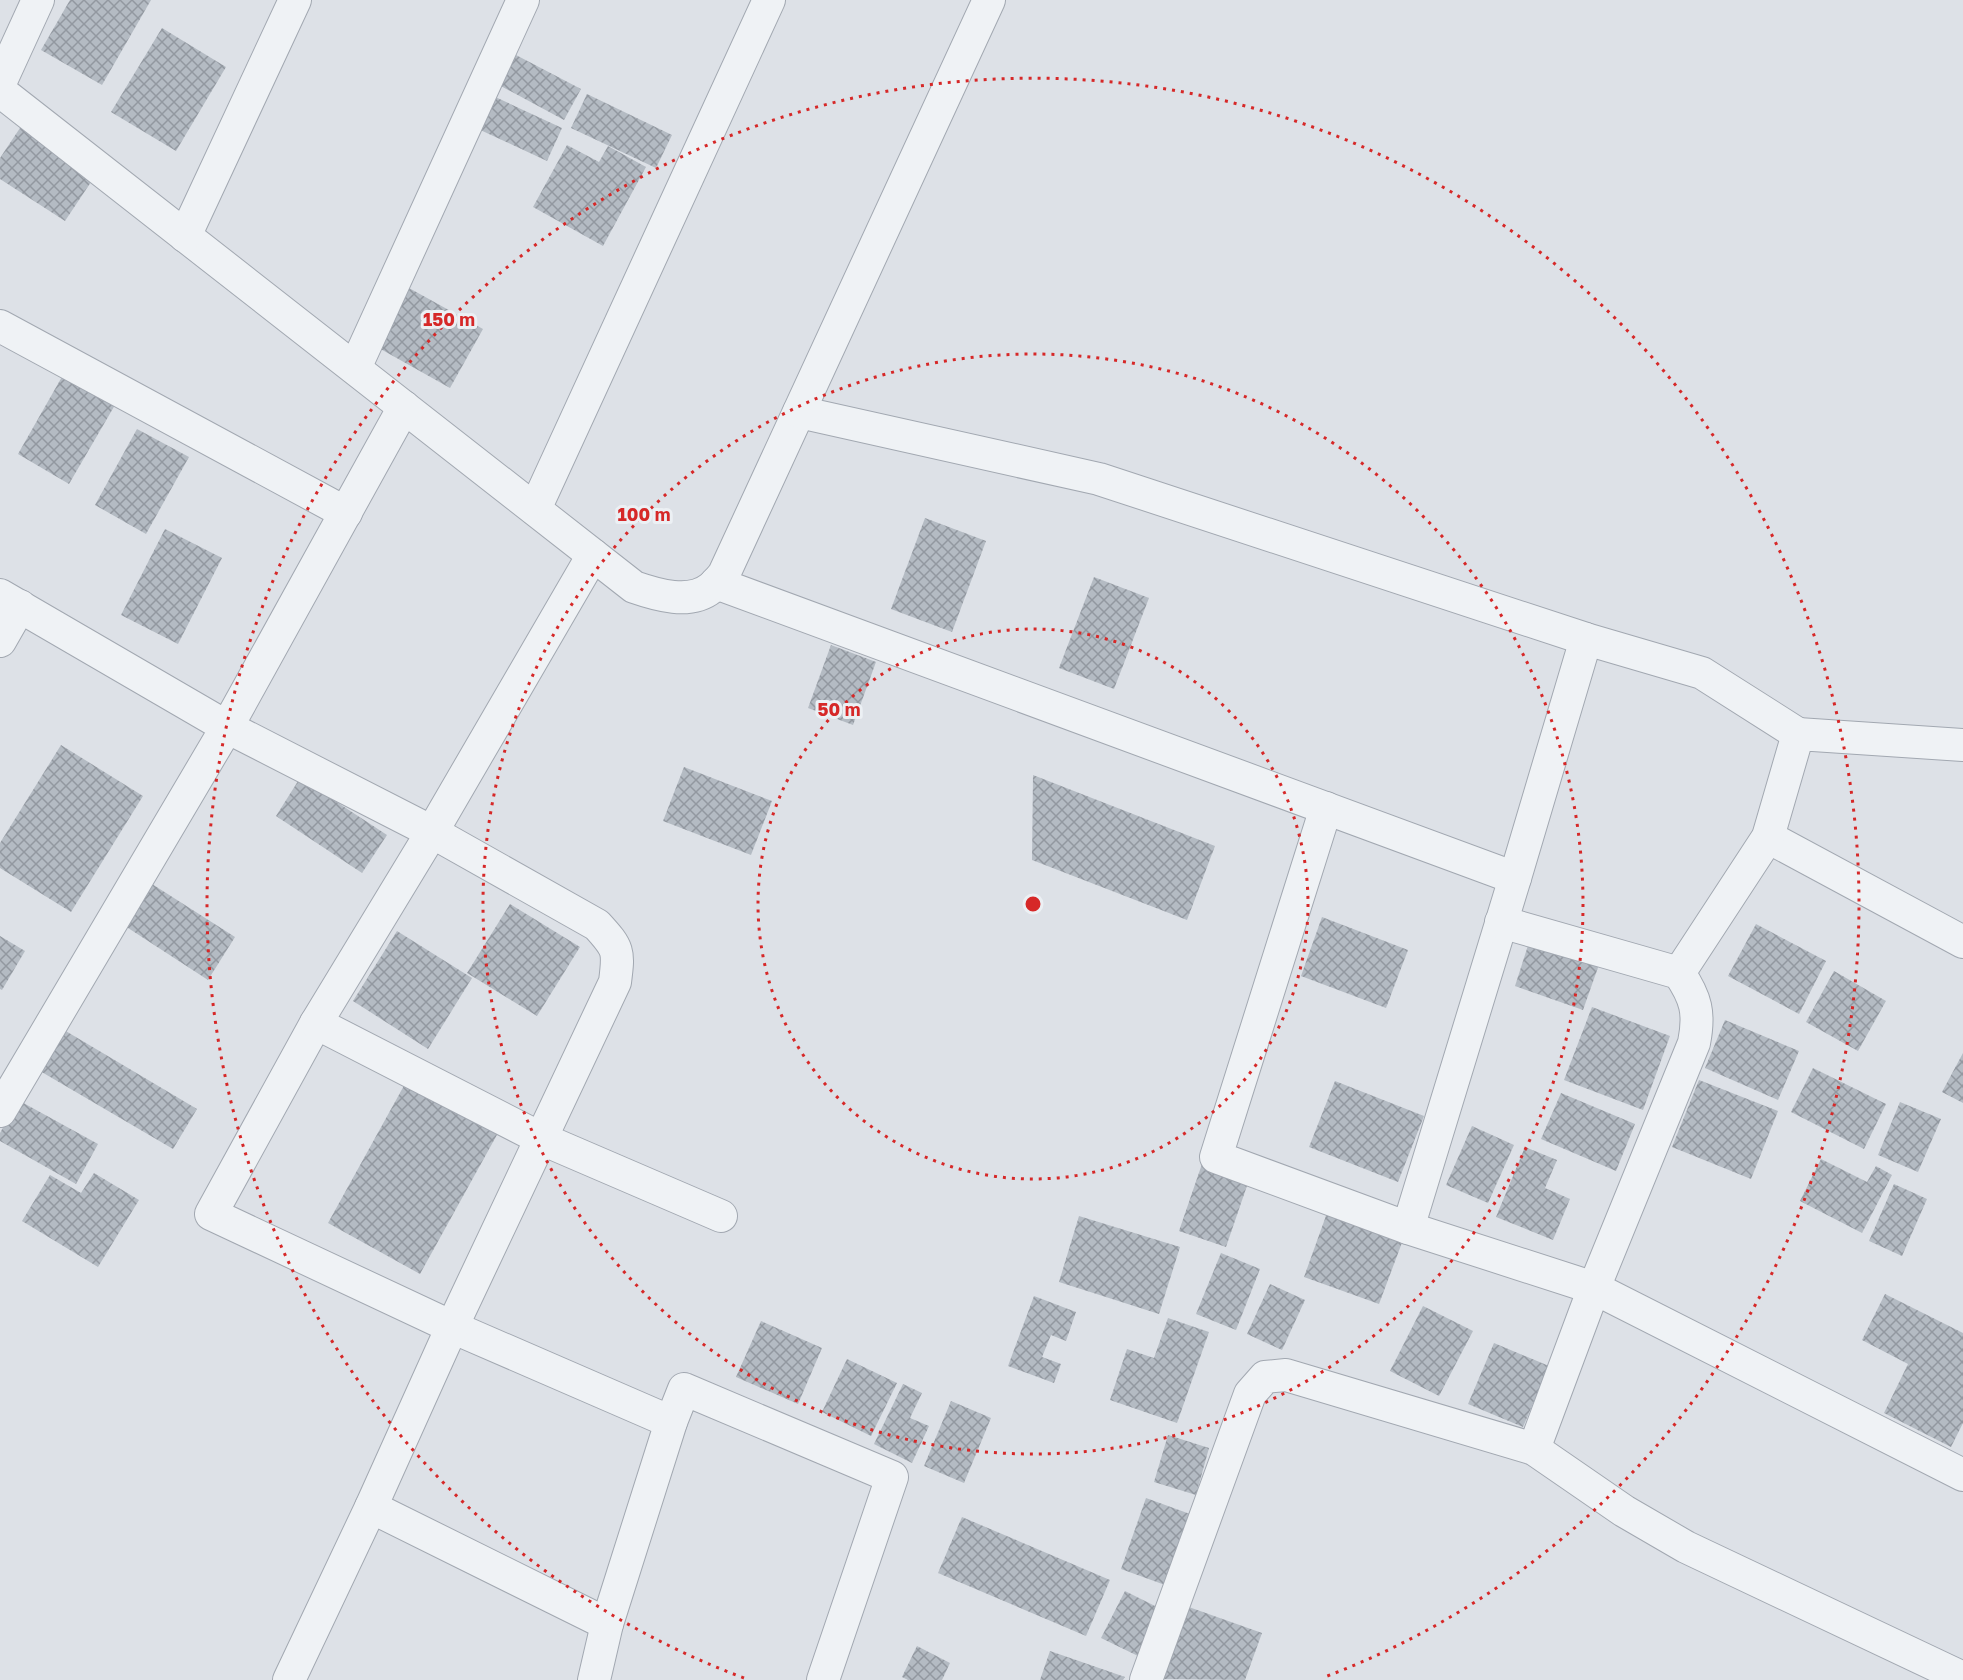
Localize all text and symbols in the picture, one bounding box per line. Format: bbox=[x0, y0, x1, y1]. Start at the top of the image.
text: 150 m bbox=[423, 308, 475, 330]
text: 100 m bbox=[618, 503, 670, 525]
text: 50 m bbox=[818, 698, 860, 720]
centre of rings bbox=[1023, 894, 1043, 914]

